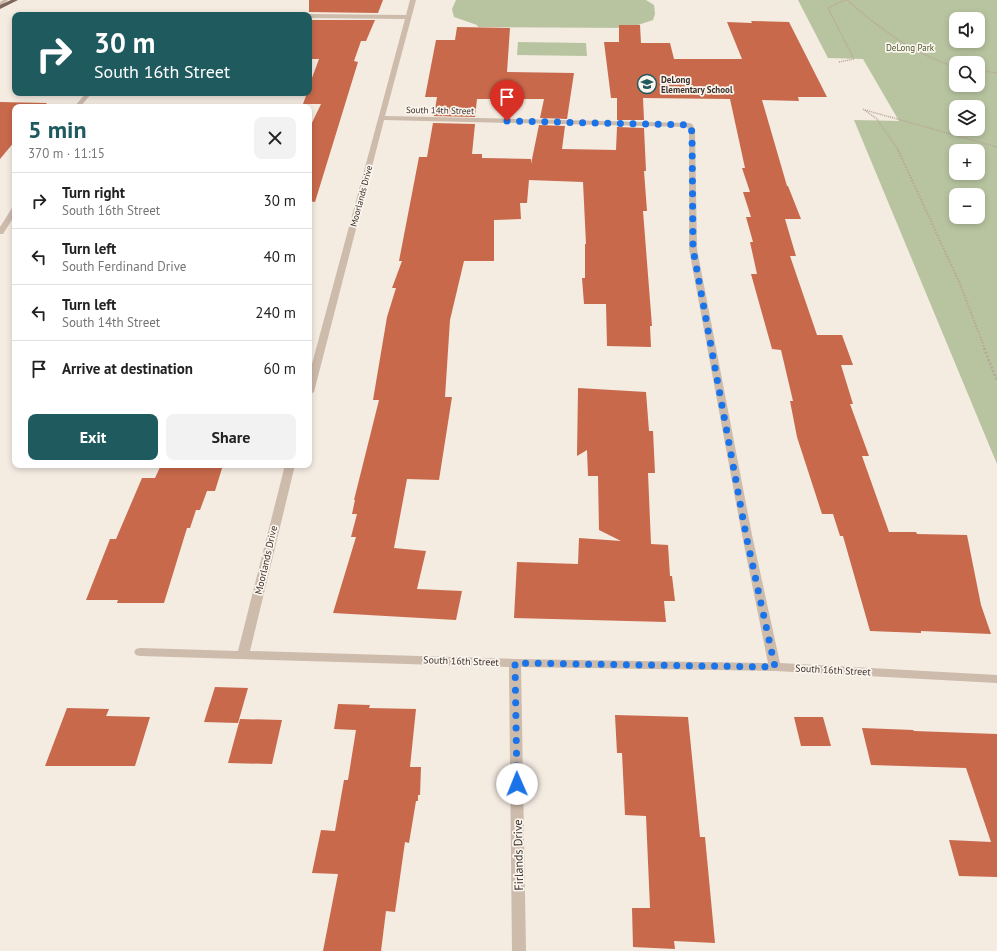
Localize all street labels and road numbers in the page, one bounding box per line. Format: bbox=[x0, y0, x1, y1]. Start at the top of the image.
street label: South 14th Street bbox=[406, 104, 474, 116]
street label: Moorlands Drive bbox=[348, 164, 375, 228]
street label: Moorlands Drive bbox=[252, 524, 280, 596]
street label: South 16th Street bbox=[423, 653, 500, 669]
street label: South 16th Street bbox=[795, 662, 872, 679]
street label: Firlands Drive bbox=[510, 819, 526, 891]

